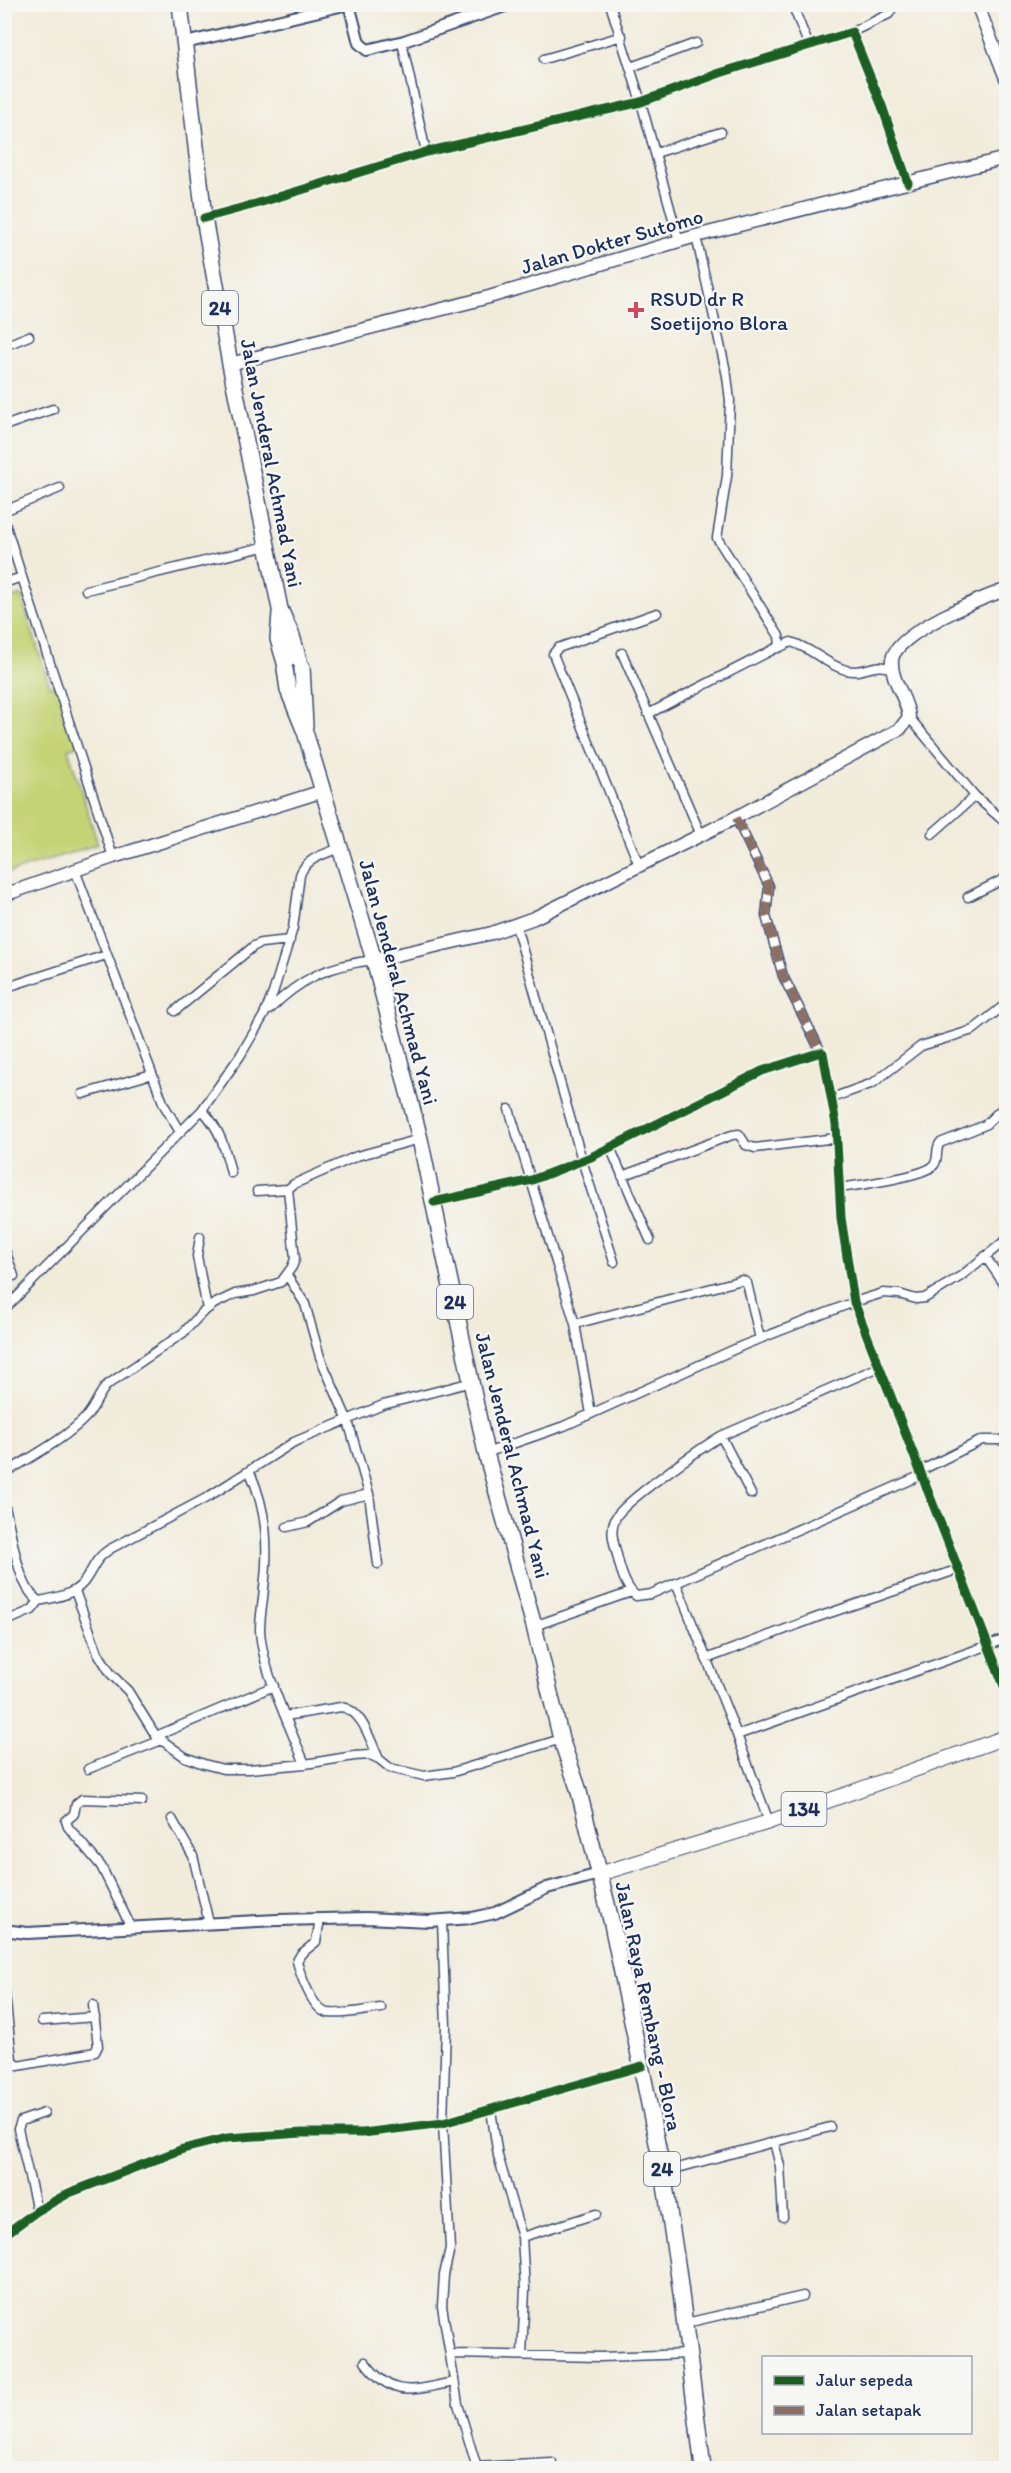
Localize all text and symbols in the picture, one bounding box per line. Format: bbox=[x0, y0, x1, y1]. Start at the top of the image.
street label: Jalan Dokter Sutomo bbox=[518, 203, 706, 279]
place label: RSUD dr R Soetijono Blora bbox=[650, 286, 788, 335]
road number: 24 bbox=[202, 291, 238, 325]
marker: RSUD dr R Soetijono Blora bbox=[627, 301, 645, 319]
street label: Jalan Jenderal Achmad Yani bbox=[236, 337, 308, 589]
street label: Jalan Jenderal Achmad Yani bbox=[354, 857, 444, 1107]
road number: 24 bbox=[437, 1285, 473, 1319]
street label: Jalan Jenderal Achmad Yani bbox=[470, 1329, 556, 1581]
road number: 134 bbox=[782, 1792, 826, 1826]
street label: Jalan Raya Rembang - Blora bbox=[610, 1879, 688, 2133]
road number: 24 bbox=[644, 2152, 680, 2186]
legend bbox=[762, 2356, 972, 2434]
text: Jalur sepeda bbox=[816, 2369, 913, 2391]
text: Jalan setapak bbox=[816, 2399, 922, 2421]

